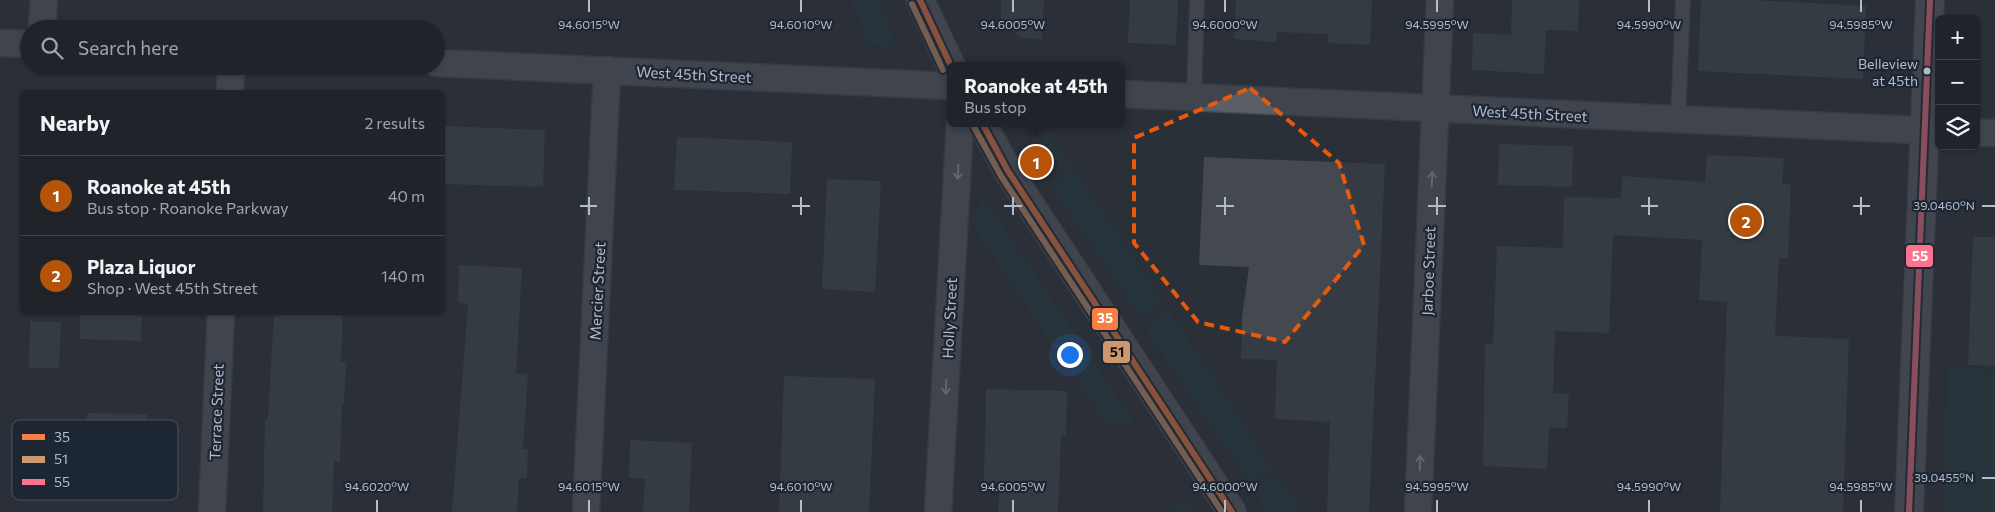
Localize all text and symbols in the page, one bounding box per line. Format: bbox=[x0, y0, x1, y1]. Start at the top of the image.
map controls bbox=[1935, 15, 1980, 150]
button: + bbox=[1935, 15, 1980, 60]
text: 94.6015°W bbox=[558, 17, 620, 31]
text: 94.6010°W bbox=[770, 17, 832, 31]
text: 94.6005°W bbox=[981, 17, 1045, 31]
text: 94.6000°W bbox=[1192, 17, 1258, 31]
text: 94.5995°W bbox=[1405, 17, 1469, 31]
text: 94.5990°W bbox=[1617, 17, 1681, 31]
text: 94.5985°W bbox=[1829, 17, 1893, 31]
search box bbox=[20, 20, 445, 75]
icon: search bbox=[38, 34, 66, 62]
text: Search here bbox=[78, 36, 178, 59]
place label: Belleview at 45th bbox=[1858, 55, 1918, 89]
button: − bbox=[1935, 60, 1980, 105]
street label: West 45th Street bbox=[636, 62, 752, 86]
popup bbox=[947, 62, 1125, 127]
marker: Belleview at 45th bbox=[1922, 66, 1932, 76]
text: Roanoke at 45th bbox=[964, 74, 1108, 97]
text: Bus stop bbox=[964, 97, 1027, 116]
street label: West 45th Street bbox=[1472, 101, 1588, 125]
button: layers bbox=[1935, 105, 1980, 150]
text: Nearby bbox=[40, 110, 110, 135]
text: 2 results bbox=[364, 113, 425, 132]
pin: 1 bbox=[1020, 143, 1052, 181]
one-way arrow bbox=[953, 164, 962, 180]
one-way arrow bbox=[1427, 171, 1437, 187]
text: Roanoke at 45th bbox=[87, 175, 231, 198]
text: 1 bbox=[52, 186, 60, 205]
text: 40 m bbox=[388, 186, 425, 205]
text: Bus stop · Roanoke Parkway bbox=[87, 198, 288, 217]
text: 39.0460°N bbox=[1913, 198, 1975, 212]
pin: 2 bbox=[1730, 202, 1762, 240]
street label: Jarboe Street bbox=[1417, 226, 1439, 316]
street label: Mercier Street bbox=[585, 241, 609, 341]
line badge: 55 bbox=[1905, 244, 1934, 268]
text: 55 bbox=[1912, 247, 1928, 264]
text: Plaza Liquor bbox=[87, 255, 196, 278]
text: 2 bbox=[51, 266, 61, 285]
text: 140 m bbox=[381, 266, 425, 285]
street label: Holly Street bbox=[938, 277, 960, 359]
text: Shop · West 45th Street bbox=[87, 278, 258, 297]
line badge: 35 bbox=[1091, 307, 1119, 331]
text: 35 bbox=[1097, 309, 1113, 326]
line badge: 51 bbox=[1102, 340, 1131, 364]
your location bbox=[1057, 342, 1083, 368]
text: 51 bbox=[1110, 343, 1124, 360]
street label: Terrace Street bbox=[205, 363, 227, 461]
one-way arrow bbox=[941, 378, 950, 394]
legend bbox=[12, 420, 178, 500]
text: 35 bbox=[54, 428, 70, 445]
text: 51 bbox=[54, 450, 68, 467]
one-way arrow bbox=[1415, 456, 1425, 472]
text: 39.0455°N bbox=[1914, 470, 1974, 484]
text: 55 bbox=[54, 473, 70, 490]
text: 94.6020°W bbox=[345, 479, 409, 493]
text: 94.6015°W bbox=[558, 479, 620, 493]
text: 94.6010°W bbox=[770, 479, 832, 493]
text: 94.6005°W bbox=[981, 479, 1045, 493]
text: 94.6000°W bbox=[1192, 479, 1258, 493]
text: 94.5995°W bbox=[1405, 479, 1469, 493]
text: 94.5990°W bbox=[1617, 479, 1681, 493]
text: 94.5985°W bbox=[1829, 479, 1893, 493]

